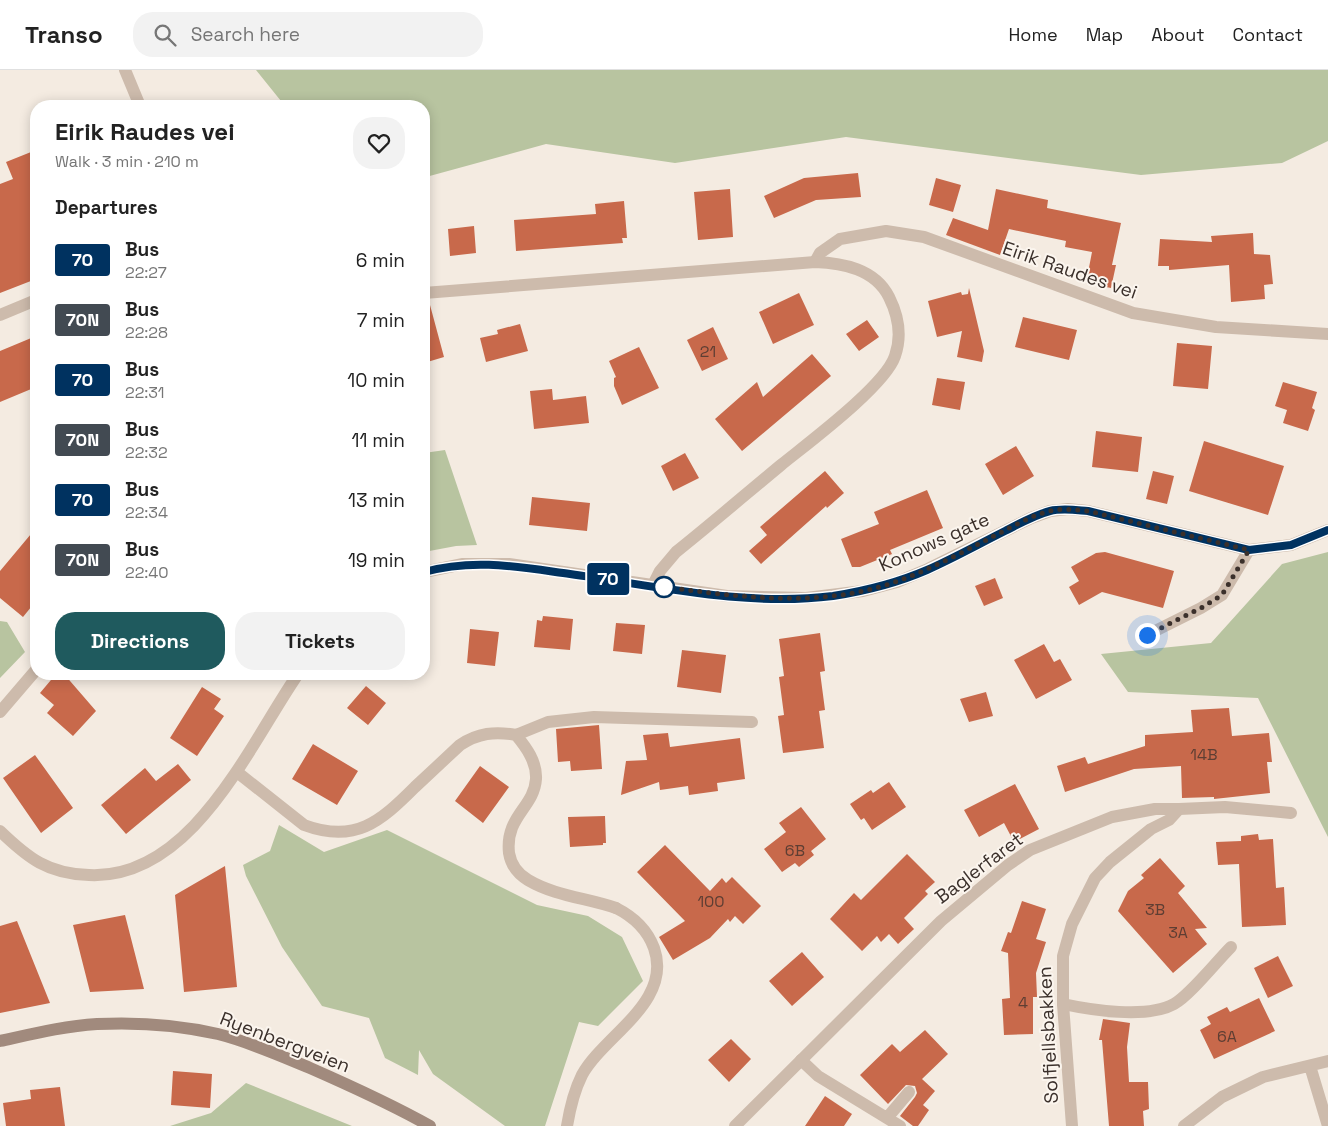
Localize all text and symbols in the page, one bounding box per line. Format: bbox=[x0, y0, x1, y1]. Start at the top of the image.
search box bbox=[133, 12, 483, 57]
text: Transo bbox=[25, 19, 103, 50]
icon: search bbox=[151, 21, 179, 49]
text: Search here bbox=[191, 22, 300, 47]
text: Home bbox=[1009, 23, 1058, 46]
text: Map bbox=[1086, 23, 1123, 46]
text: About bbox=[1151, 23, 1205, 46]
text: Contact bbox=[1233, 23, 1303, 46]
text: Eirik Raudes vei bbox=[55, 116, 235, 147]
button: heart bbox=[353, 117, 405, 169]
text: Walk · 3 min · 210 m bbox=[55, 151, 199, 172]
text: Departures bbox=[55, 195, 158, 220]
street label: Eirik Raudes vei bbox=[999, 235, 1141, 305]
text: Bus bbox=[125, 237, 159, 262]
text: 70 bbox=[72, 248, 93, 271]
text: 6 min bbox=[356, 248, 405, 273]
text: 22:27 bbox=[125, 262, 167, 283]
text: Bus bbox=[125, 297, 159, 322]
text: 70N bbox=[66, 308, 99, 331]
text: 7 min bbox=[357, 308, 405, 333]
text: 22:28 bbox=[125, 322, 168, 343]
house number: 21 bbox=[700, 341, 716, 362]
text: Bus bbox=[125, 357, 159, 382]
text: 70 bbox=[72, 368, 93, 391]
text: 10 min bbox=[347, 368, 405, 393]
text: 22:31 bbox=[125, 382, 164, 403]
text: Bus bbox=[125, 417, 159, 442]
text: 70N bbox=[66, 428, 99, 451]
text: 11 min bbox=[352, 428, 405, 453]
text: 22:32 bbox=[125, 442, 168, 463]
text: Bus bbox=[125, 477, 159, 502]
text: 70 bbox=[72, 488, 93, 511]
text: 13 min bbox=[348, 488, 405, 513]
text: 22:34 bbox=[125, 502, 168, 523]
street label: Konows gate bbox=[875, 507, 993, 577]
text: Bus bbox=[125, 537, 159, 562]
text: 70N bbox=[66, 548, 99, 571]
text: 19 min bbox=[348, 548, 405, 573]
text: 22:40 bbox=[125, 562, 169, 583]
line badge: 70 bbox=[586, 563, 630, 595]
text: 70 bbox=[597, 567, 619, 590]
unlabelled marker bbox=[653, 576, 675, 598]
button: Directions bbox=[55, 612, 225, 670]
button: Tickets bbox=[235, 612, 405, 670]
your location bbox=[1135, 623, 1160, 648]
house number: 14B bbox=[1190, 744, 1218, 765]
street label: Baglerfaret bbox=[930, 827, 1028, 909]
house number: 6B bbox=[785, 840, 805, 861]
house number: 100 bbox=[697, 891, 725, 912]
house number: 3B bbox=[1145, 899, 1165, 920]
house number: 3A bbox=[1168, 922, 1188, 943]
street label: Solfjellsbakken bbox=[1032, 966, 1064, 1104]
house number: 4 bbox=[1018, 992, 1028, 1013]
street label: Ryenbergveien bbox=[216, 1006, 354, 1078]
house number: 6A bbox=[1217, 1026, 1237, 1047]

